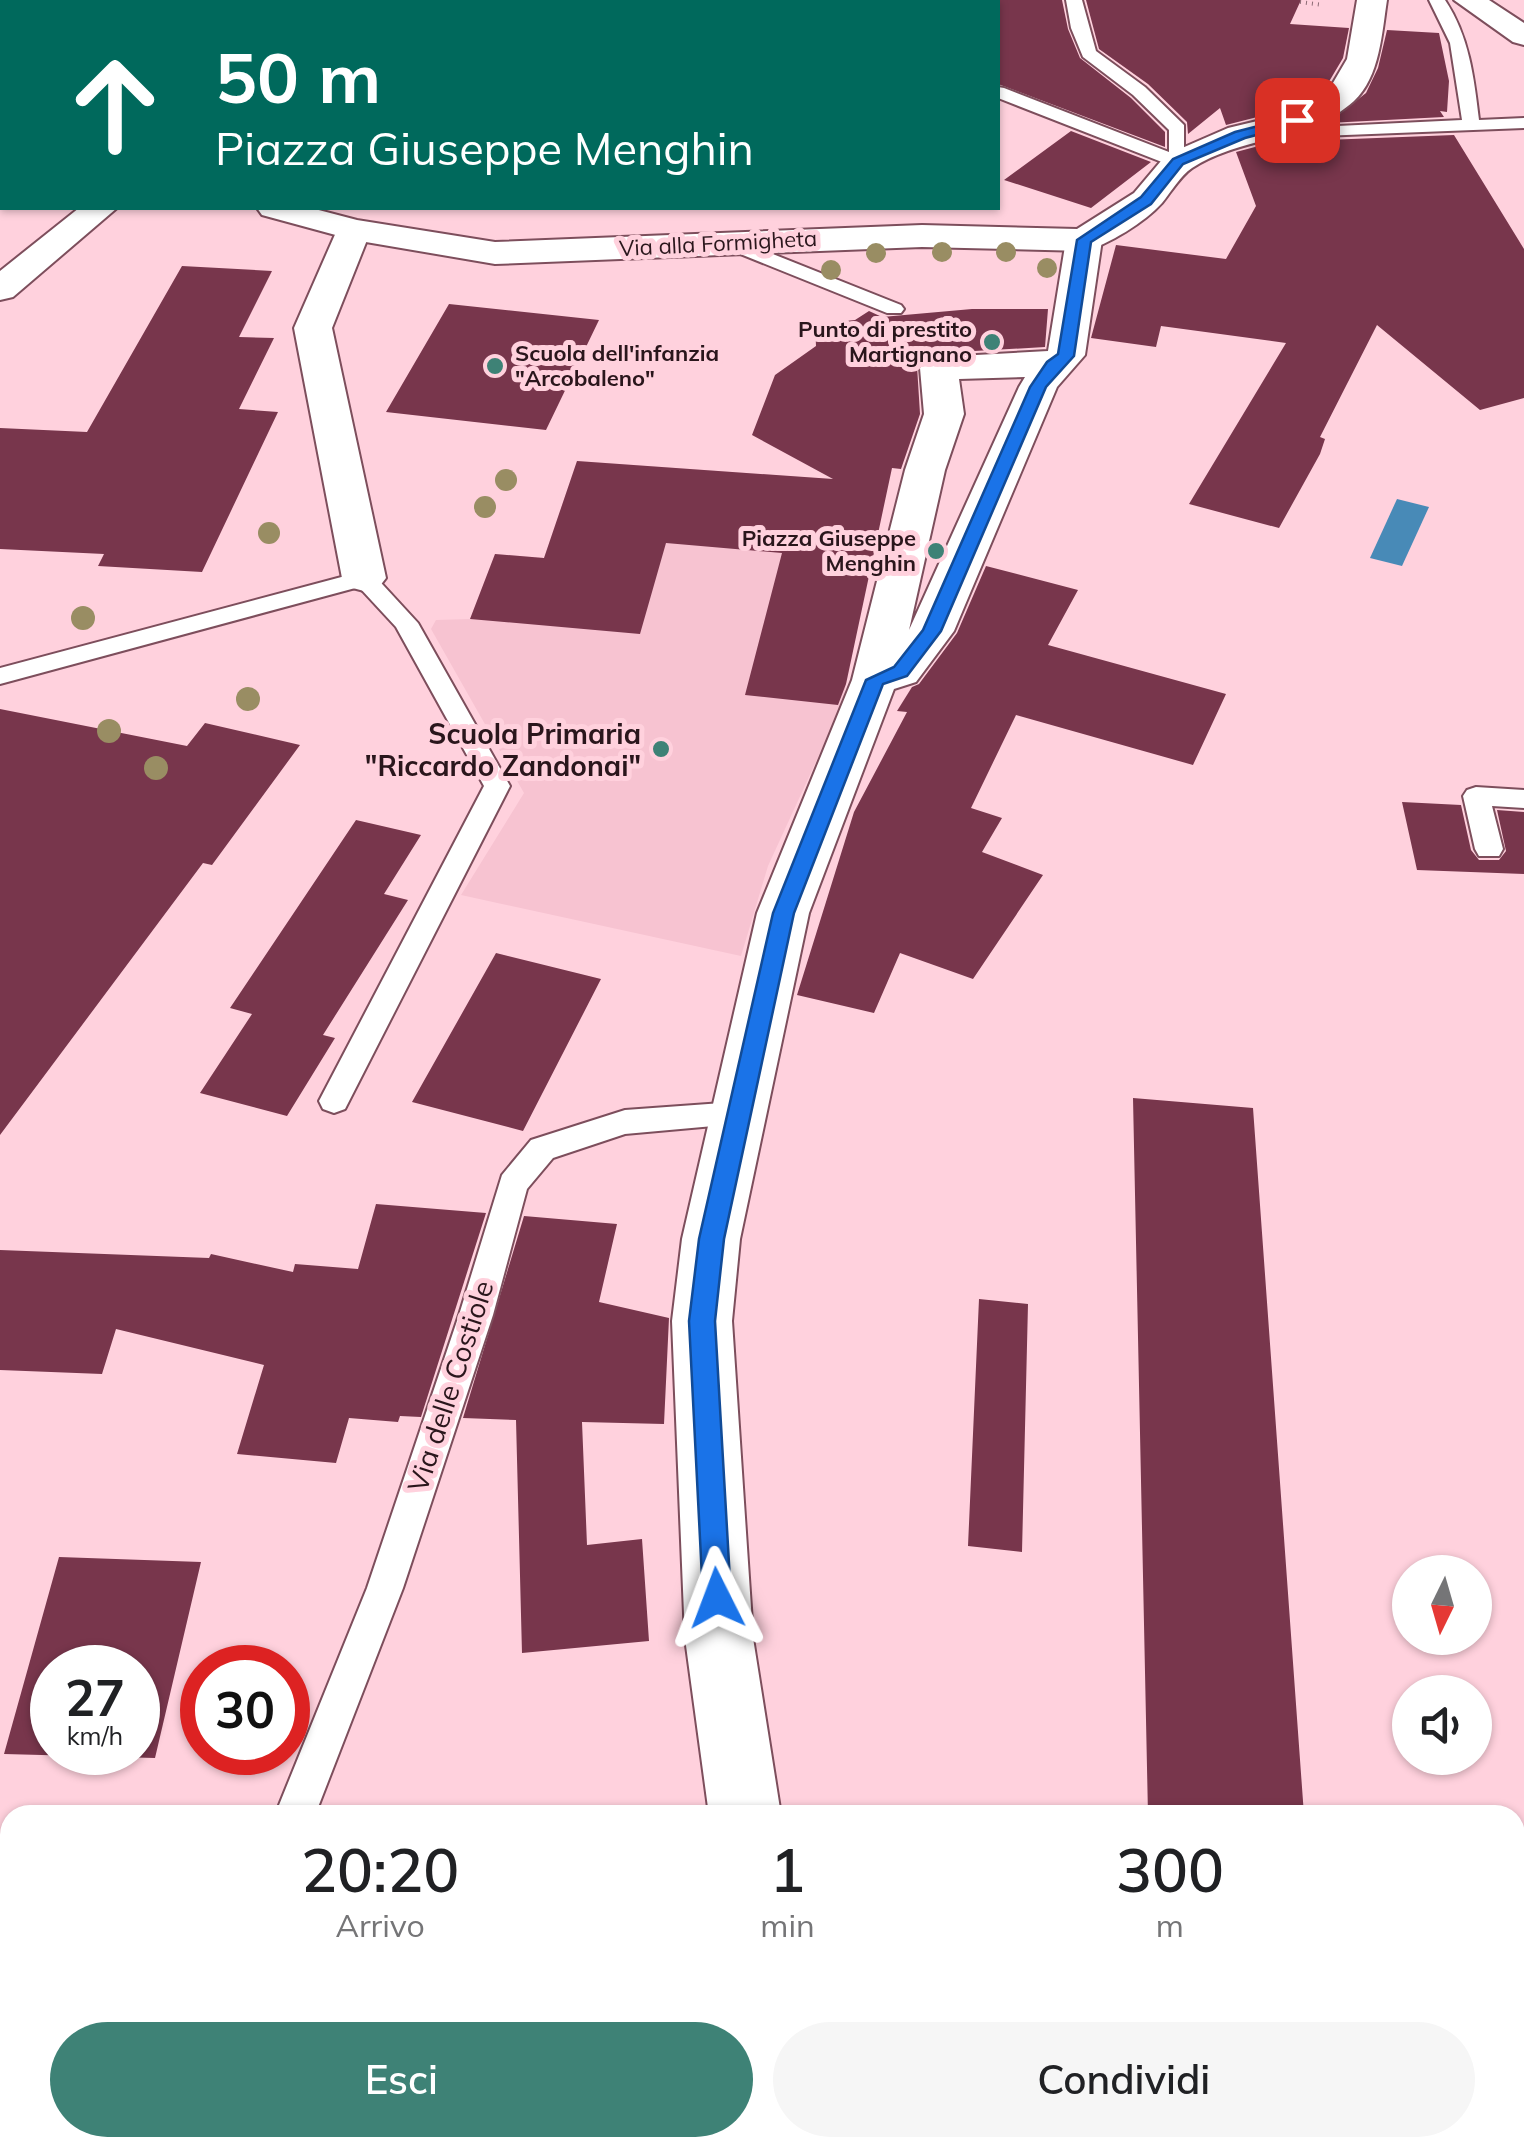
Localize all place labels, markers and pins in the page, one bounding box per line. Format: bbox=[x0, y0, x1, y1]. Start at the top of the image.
pin bbox=[1255, 78, 1340, 163]
place label: Punto di prestito Martignano bbox=[798, 315, 972, 368]
marker: Punto di prestito Martignano bbox=[981, 331, 1003, 353]
place label: Scuola dell'infanzia "Arcobaleno" bbox=[515, 339, 719, 392]
marker: Scuola dell'infanzia "Arcobaleno" bbox=[484, 355, 506, 377]
place label: Piazza Giuseppe Menghin bbox=[742, 524, 916, 577]
marker: Piazza Giuseppe Menghin bbox=[925, 540, 947, 562]
place label: Scuola Primaria "Riccardo Zandonai" bbox=[365, 716, 641, 783]
marker: Scuola Primaria "Riccardo Zandonai" bbox=[650, 738, 672, 760]

